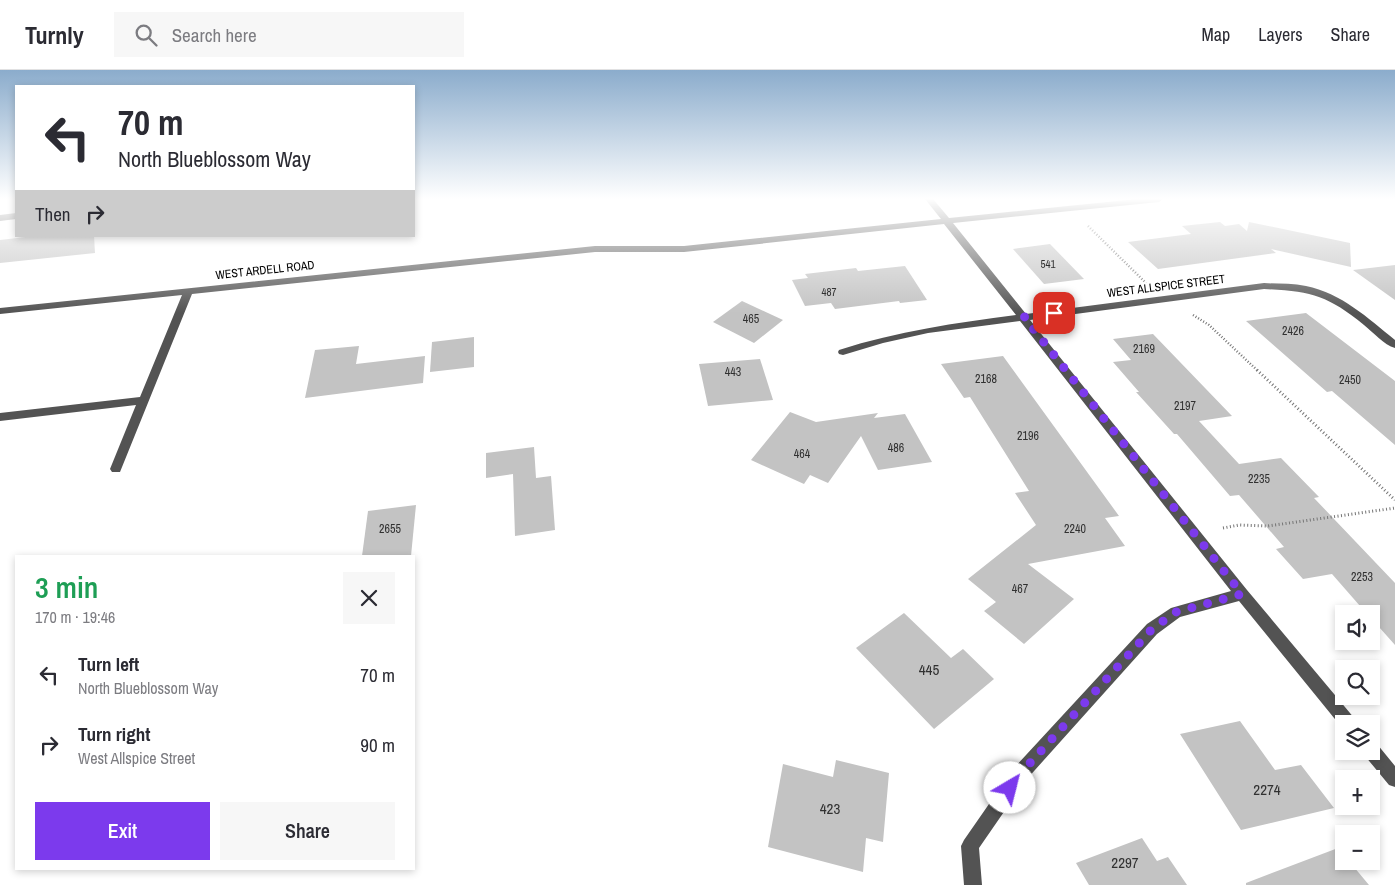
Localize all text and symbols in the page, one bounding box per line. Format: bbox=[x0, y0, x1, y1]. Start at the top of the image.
search box bbox=[114, 12, 464, 57]
text: Turnly bbox=[25, 19, 84, 51]
icon: search bbox=[132, 21, 160, 49]
text: Search here bbox=[172, 22, 257, 48]
text: Map bbox=[1202, 22, 1230, 47]
text: Layers bbox=[1258, 22, 1303, 47]
text: Share bbox=[1331, 22, 1370, 47]
text: 70 m bbox=[118, 99, 183, 146]
icon: left bbox=[35, 105, 100, 170]
text: North Blueblossom Way bbox=[118, 144, 311, 174]
icon: right bbox=[81, 200, 109, 228]
text: Then bbox=[35, 201, 71, 227]
street label: WEST ARDELL ROAD bbox=[215, 257, 315, 283]
house number: 541 bbox=[1040, 257, 1056, 271]
street label: WEST ALLSPICE STREET bbox=[1106, 271, 1226, 301]
house number: 487 bbox=[821, 285, 837, 299]
pin bbox=[1033, 292, 1075, 334]
icon: arrive bbox=[1040, 299, 1068, 327]
house number: 465 bbox=[743, 311, 760, 327]
house number: 2426 bbox=[1282, 323, 1304, 339]
house number: 2169 bbox=[1133, 341, 1155, 357]
house number: 443 bbox=[725, 364, 741, 380]
house number: 2168 bbox=[975, 371, 997, 387]
house number: 2450 bbox=[1339, 372, 1361, 388]
house number: 2197 bbox=[1174, 398, 1196, 414]
house number: 2196 bbox=[1017, 428, 1039, 444]
house number: 486 bbox=[888, 440, 904, 456]
house number: 464 bbox=[794, 446, 811, 462]
house number: 2235 bbox=[1248, 471, 1270, 487]
house number: 2655 bbox=[379, 521, 401, 537]
house number: 2240 bbox=[1064, 521, 1086, 537]
text: 3 min bbox=[35, 567, 98, 607]
house number: 2253 bbox=[1351, 569, 1373, 585]
button: close bbox=[343, 572, 395, 624]
house number: 467 bbox=[1012, 581, 1029, 597]
map controls bbox=[1335, 605, 1380, 870]
button: sound bbox=[1335, 605, 1380, 650]
text: 170 m · 19:46 bbox=[35, 606, 115, 628]
text: Turn left bbox=[78, 651, 139, 677]
house number: 445 bbox=[919, 659, 939, 680]
button: search bbox=[1335, 660, 1380, 705]
icon: left bbox=[35, 661, 63, 689]
text: 70 m bbox=[360, 662, 395, 688]
text: North Blueblossom Way bbox=[78, 677, 218, 699]
button: layers bbox=[1335, 715, 1380, 760]
text: Turn right bbox=[78, 721, 150, 747]
icon: right bbox=[35, 731, 63, 759]
text: 90 m bbox=[360, 732, 395, 758]
text: West Allspice Street bbox=[78, 747, 195, 769]
position arrow bbox=[983, 761, 1035, 813]
button: + bbox=[1335, 770, 1380, 815]
house number: 2274 bbox=[1253, 779, 1281, 800]
house number: 423 bbox=[820, 798, 840, 819]
button: Exit bbox=[35, 802, 210, 860]
button: Share bbox=[220, 802, 395, 860]
button: − bbox=[1335, 825, 1380, 870]
house number: 2297 bbox=[1111, 852, 1139, 873]

